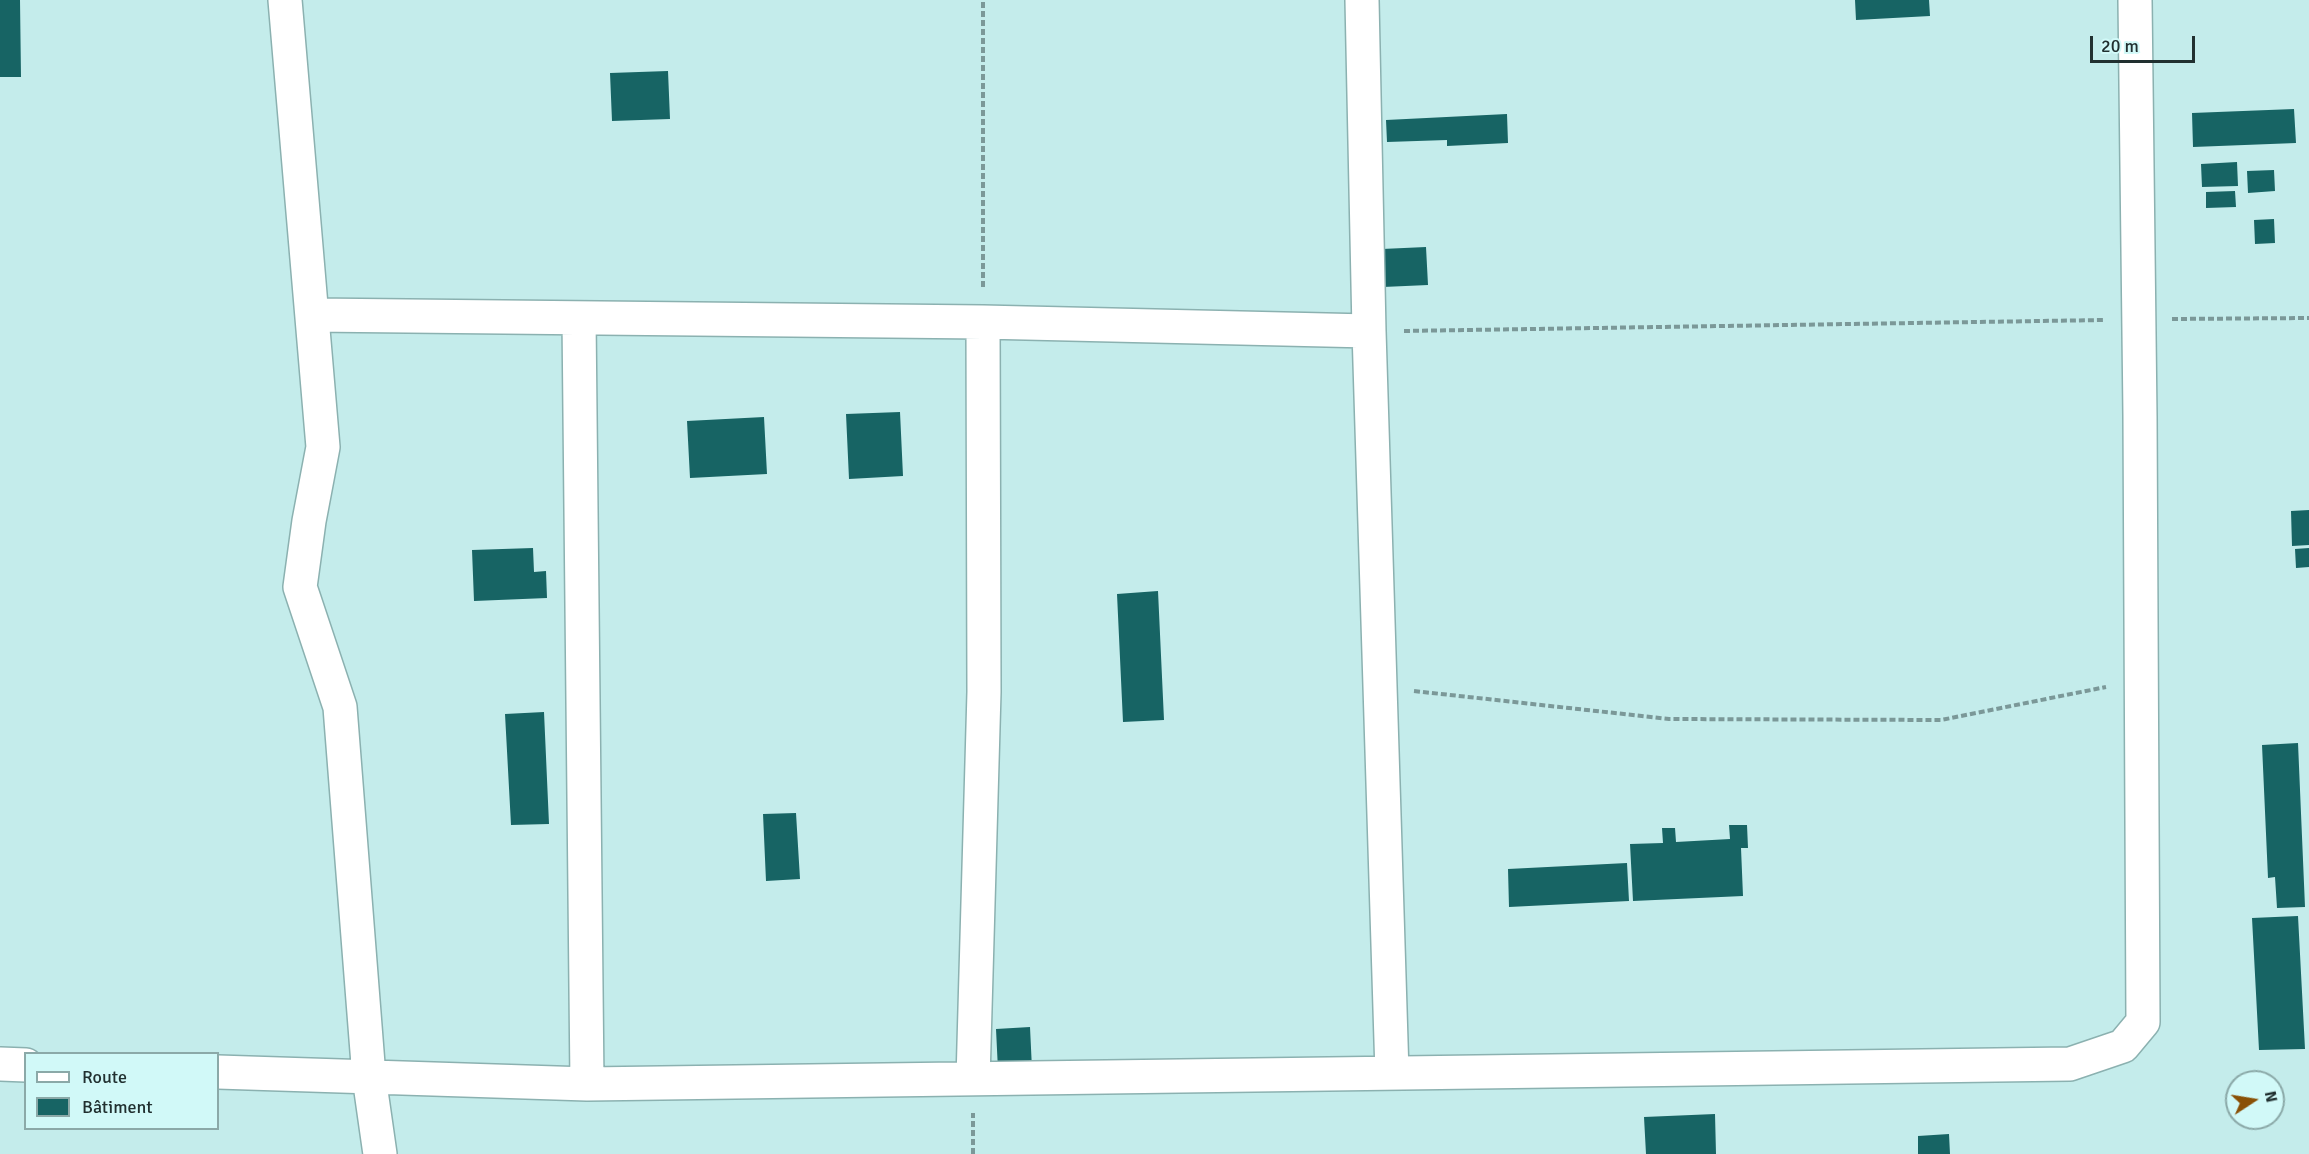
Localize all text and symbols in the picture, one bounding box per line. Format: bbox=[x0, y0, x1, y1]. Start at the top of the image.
scale bar bbox=[2093, 24, 2198, 62]
text: 20 m bbox=[2101, 35, 2139, 57]
legend bbox=[24, 1052, 219, 1130]
text: Route bbox=[82, 1066, 127, 1088]
north arrow bbox=[2225, 1070, 2285, 1130]
text: N bbox=[2260, 1089, 2282, 1104]
text: Bâtiment bbox=[82, 1096, 153, 1118]

